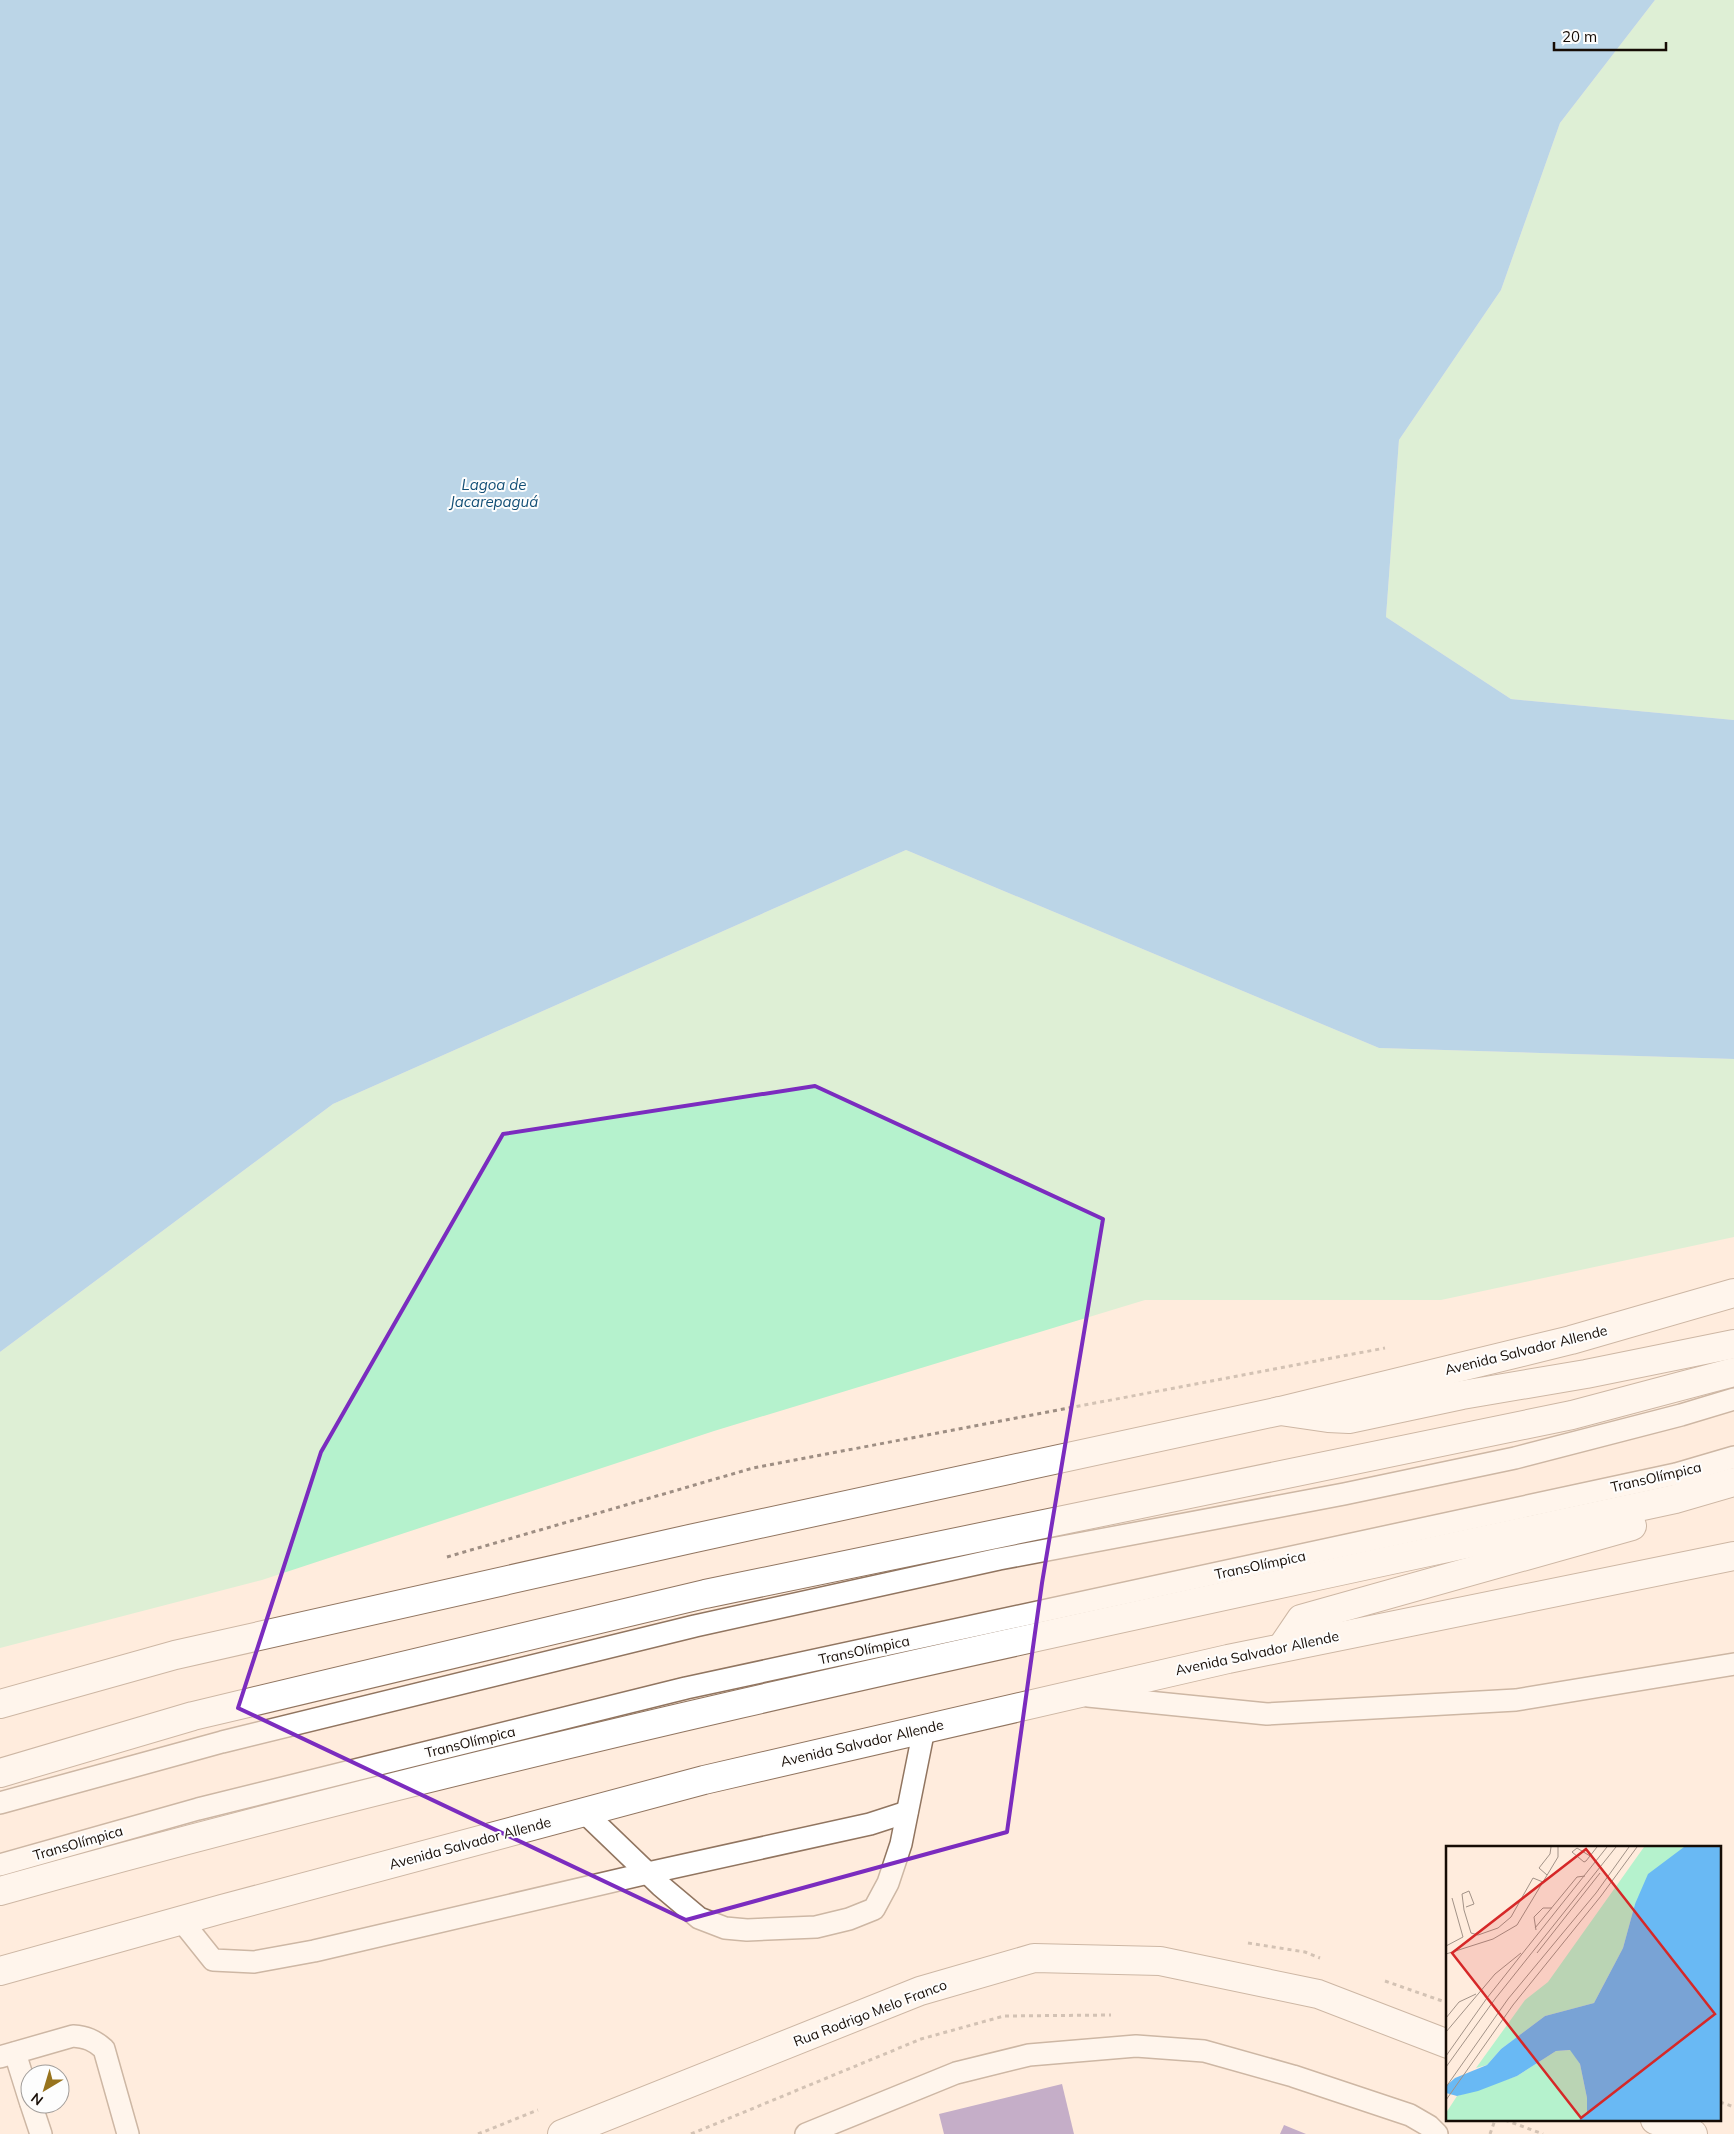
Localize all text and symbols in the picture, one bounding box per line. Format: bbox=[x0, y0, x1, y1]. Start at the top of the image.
scale bar bbox=[1554, 20, 1666, 52]
text: 20 m bbox=[1562, 27, 1597, 46]
water label: Lagoa de Jacarepaguá bbox=[448, 475, 538, 511]
street label: Avenida Salvador Allende bbox=[1443, 1321, 1609, 1379]
street label: TransOlímpica bbox=[1609, 1458, 1703, 1496]
street label: TransOlímpica bbox=[1213, 1547, 1307, 1583]
street label: Avenida Salvador Allende bbox=[1173, 1627, 1341, 1679]
street label: TransOlímpica bbox=[817, 1632, 911, 1668]
street label: Avenida Salvador Allende bbox=[779, 1715, 945, 1771]
street label: TransOlímpica bbox=[423, 1722, 517, 1762]
street label: Avenida Salvador Allende bbox=[387, 1813, 553, 1873]
street label: TransOlímpica bbox=[31, 1822, 125, 1864]
inset map bbox=[1446, 1846, 1722, 2122]
street label: Rua Rodrigo Melo Franco bbox=[791, 1975, 949, 2051]
north arrow bbox=[20, 2064, 70, 2114]
text: N bbox=[27, 2089, 47, 2110]

